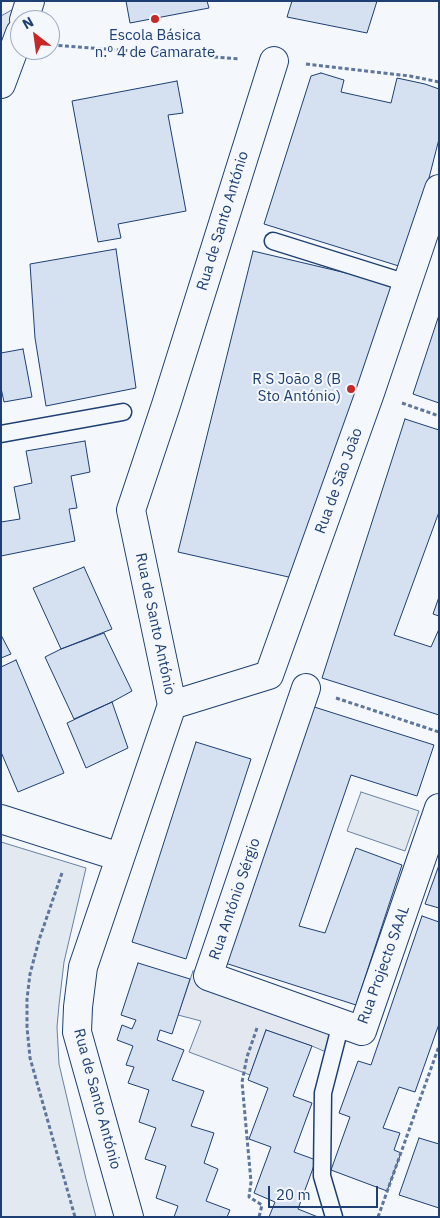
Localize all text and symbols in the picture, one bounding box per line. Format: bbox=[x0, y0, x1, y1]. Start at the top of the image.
north arrow bbox=[10, 10, 60, 60]
text: N bbox=[19, 13, 37, 33]
marker: Escola Básica n.º 4 de Camarate bbox=[149, 13, 161, 25]
place label: Escola Básica n.º 4 de Camarate bbox=[95, 27, 215, 62]
street label: Rua de Santo António bbox=[193, 149, 253, 293]
place label: R S João 8 (B Sto António) bbox=[252, 371, 341, 406]
marker: R S João 8 (B Sto António) bbox=[345, 383, 357, 395]
street label: Rua de São João bbox=[312, 426, 366, 536]
street label: Rua de Santo António bbox=[131, 551, 179, 697]
street label: Rua António Sérgio bbox=[206, 836, 264, 962]
street label: Rua Projecto SAAL bbox=[354, 903, 414, 1027]
street label: Rua de Santo António bbox=[70, 1027, 124, 1171]
scale bar bbox=[270, 1176, 380, 1208]
text: 20 m bbox=[276, 1185, 311, 1204]

